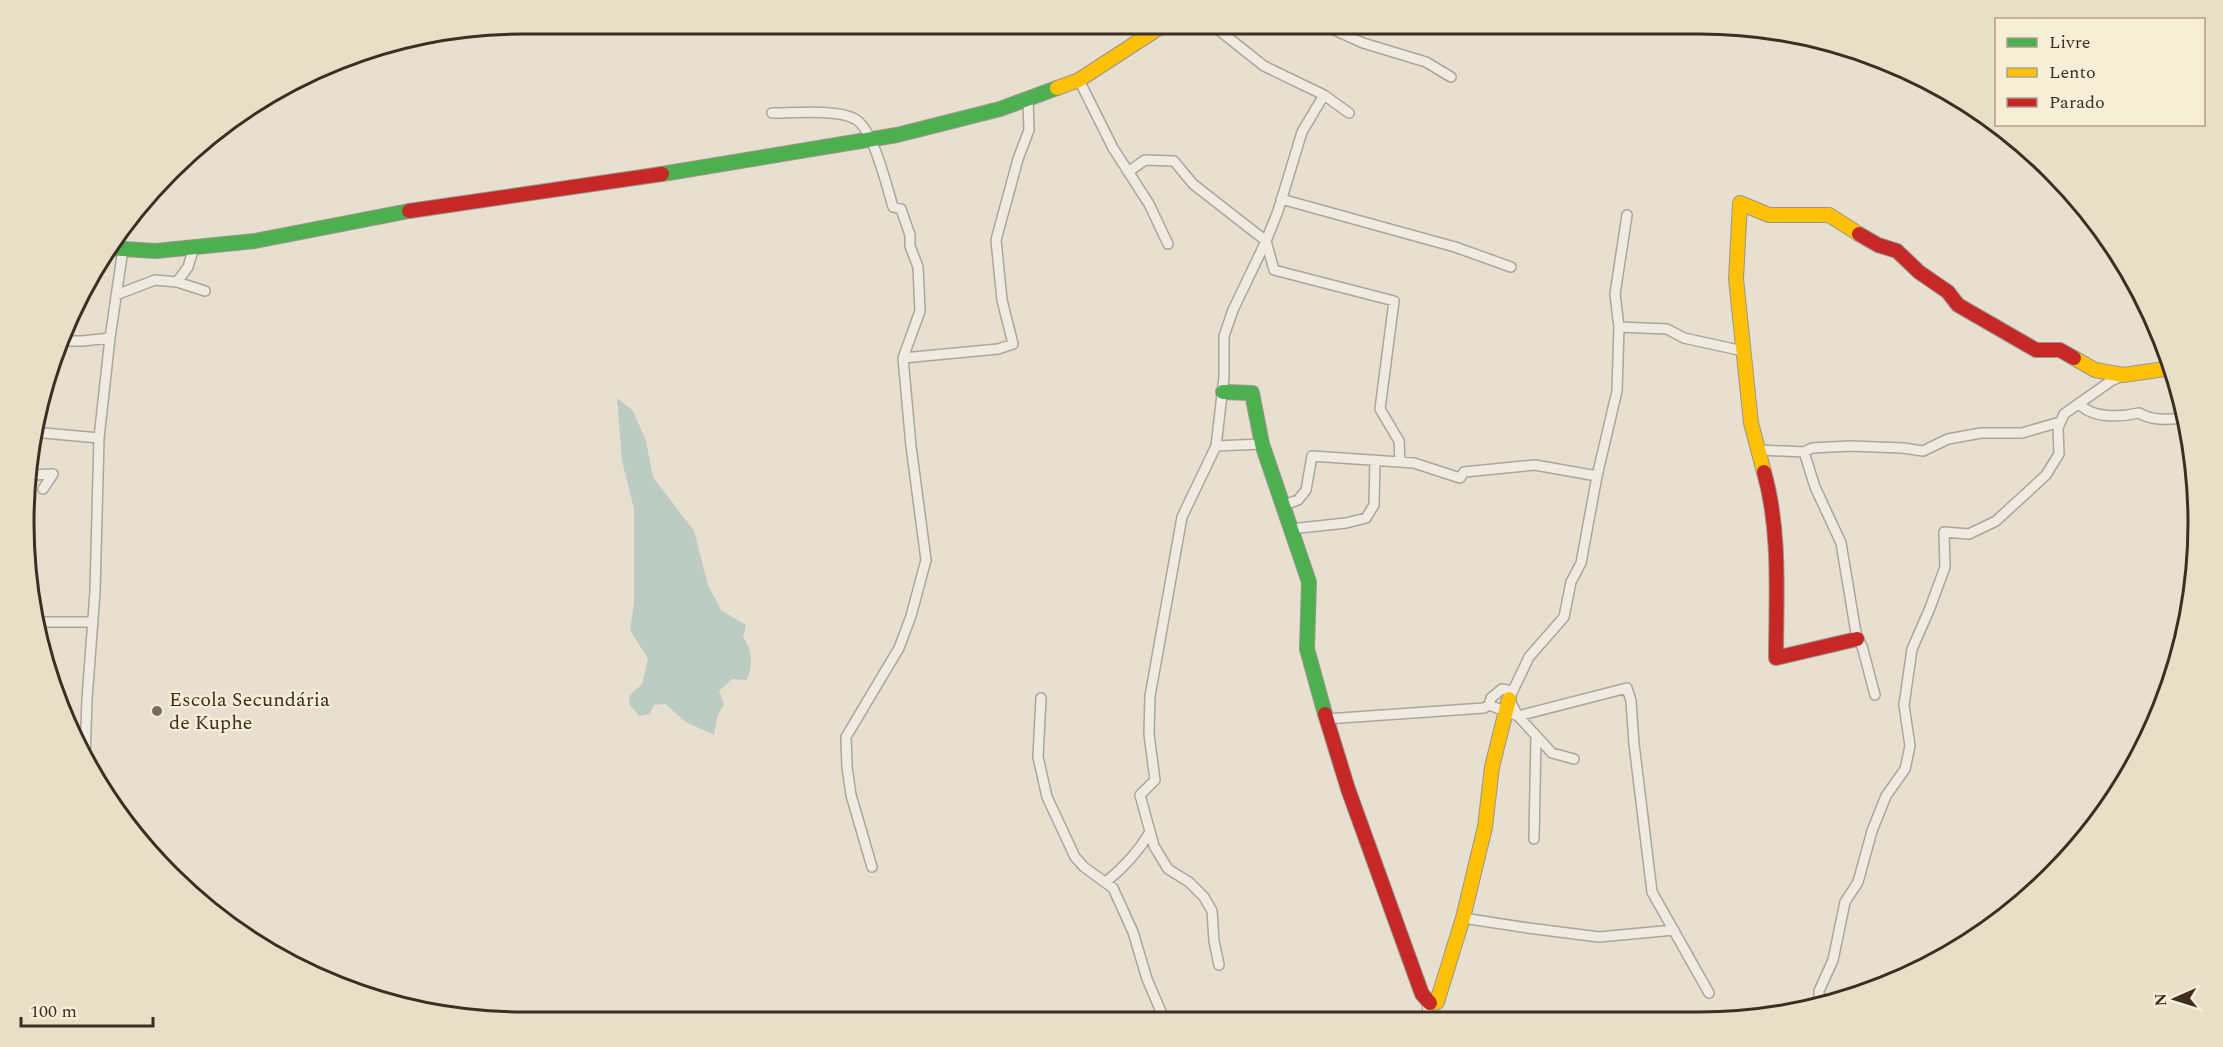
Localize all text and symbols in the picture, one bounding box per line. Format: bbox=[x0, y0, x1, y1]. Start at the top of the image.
legend bbox=[1995, 18, 2205, 126]
text: Livre bbox=[2049, 29, 2091, 56]
text: Lento bbox=[2049, 59, 2096, 86]
text: Parado bbox=[2049, 89, 2105, 116]
place label: Escola Secundária de Kuphe bbox=[169, 685, 330, 738]
marker: Escola Secundária de Kuphe bbox=[150, 704, 164, 718]
north arrow bbox=[2145, 969, 2205, 1029]
scale bar bbox=[21, 990, 153, 1028]
text: N bbox=[2149, 993, 2173, 1007]
text: 100 m bbox=[30, 998, 77, 1025]

